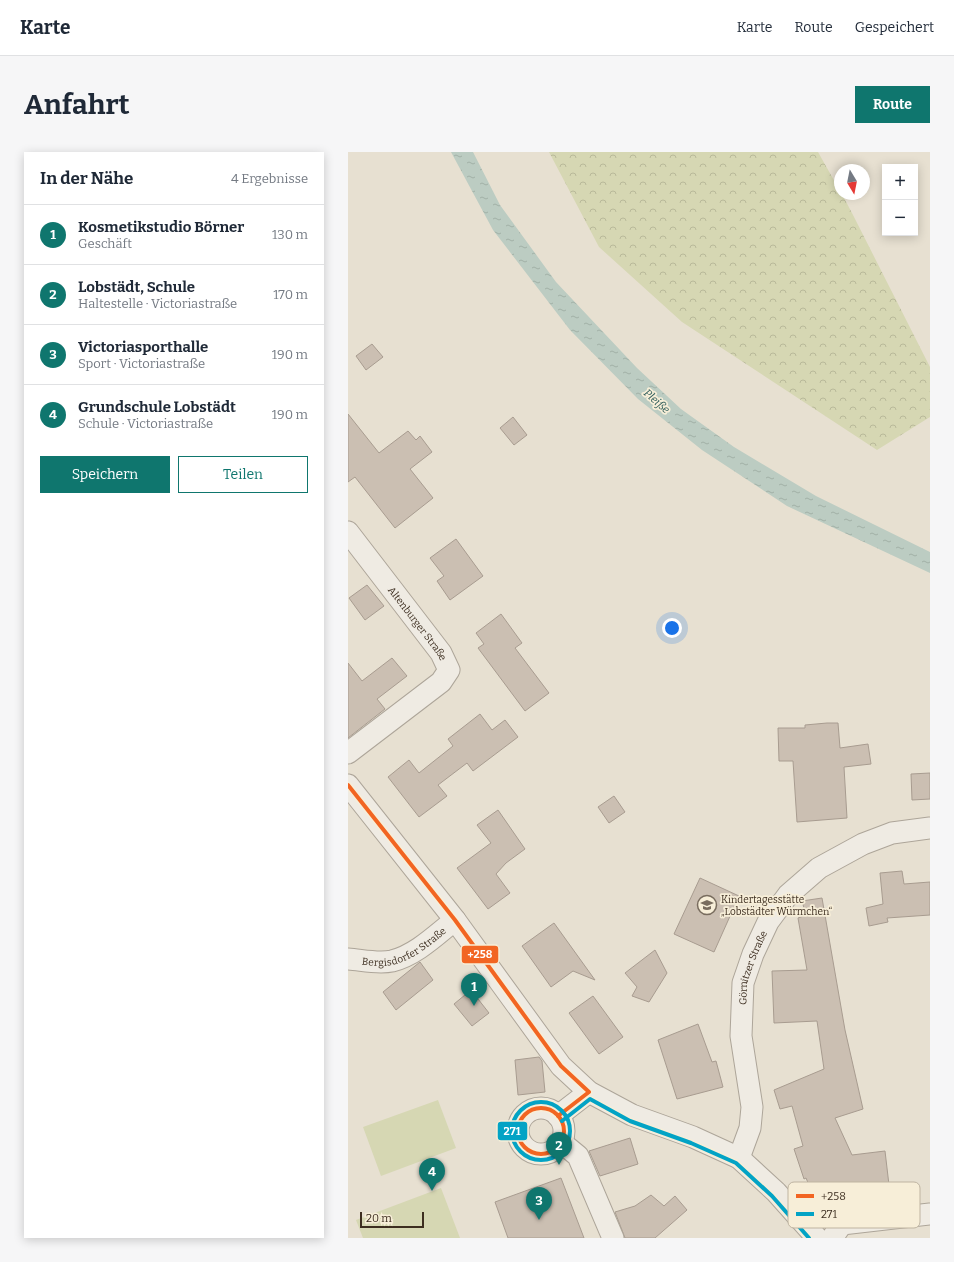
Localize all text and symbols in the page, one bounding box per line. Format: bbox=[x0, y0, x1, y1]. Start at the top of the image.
text: Karte bbox=[20, 16, 70, 39]
text: Karte bbox=[737, 19, 772, 36]
text: Route bbox=[794, 19, 833, 36]
text: Gespeichert bbox=[855, 19, 934, 36]
button: Route bbox=[855, 86, 930, 123]
text: Anfahrt bbox=[24, 88, 130, 121]
north arrow bbox=[834, 164, 870, 200]
map controls bbox=[882, 164, 918, 236]
button: + bbox=[882, 164, 918, 200]
text: In der Nähe bbox=[40, 168, 133, 189]
text: 4 Ergebnisse bbox=[231, 171, 308, 186]
button: − bbox=[882, 200, 918, 236]
text: Kosmetikstudio Börner bbox=[78, 218, 244, 236]
text: 1 bbox=[50, 227, 56, 242]
text: 130 m bbox=[272, 227, 308, 242]
text: Geschäft bbox=[78, 236, 132, 251]
text: Lobstädt, Schule bbox=[78, 278, 195, 296]
text: 2 bbox=[49, 287, 57, 302]
text: 170 m bbox=[273, 287, 308, 302]
text: Haltestelle · Victoriastraße bbox=[78, 296, 237, 311]
text: Victoriasporthalle bbox=[78, 338, 208, 356]
text: 3 bbox=[49, 347, 57, 362]
text: 190 m bbox=[272, 347, 308, 362]
text: Sport · Victoriastraße bbox=[78, 356, 205, 371]
water label: Pleiße bbox=[641, 387, 673, 416]
text: Grundschule Lobstädt bbox=[78, 398, 236, 416]
text: 4 bbox=[49, 407, 57, 422]
text: 190 m bbox=[272, 407, 308, 422]
text: Schule · Victoriastraße bbox=[78, 416, 213, 431]
button: Speichern bbox=[40, 456, 170, 493]
button: Teilen bbox=[178, 456, 308, 493]
street label: Altenburger Straße bbox=[385, 585, 449, 663]
your location bbox=[662, 618, 682, 638]
school or university icon: Kindertagesstätte „Lobstädter Würmchen“ bbox=[696, 894, 718, 916]
place label: Kindertagesstätte „Lobstädter Würmchen“ bbox=[721, 894, 833, 918]
street label: Bergisdorfer Straße bbox=[361, 925, 449, 969]
street label: Görnitzer Straße bbox=[737, 929, 770, 1005]
line badge: +258 bbox=[461, 945, 499, 964]
text: +258 bbox=[468, 948, 493, 961]
pin: 1 bbox=[461, 973, 487, 1006]
line badge: 271 bbox=[497, 1121, 528, 1141]
text: 271 bbox=[504, 1125, 521, 1138]
pin: 2 bbox=[546, 1132, 572, 1165]
pin: 4 bbox=[419, 1158, 445, 1191]
legend bbox=[788, 1182, 920, 1228]
pin: 3 bbox=[526, 1187, 552, 1220]
text: +258 bbox=[821, 1190, 846, 1203]
text: 271 bbox=[821, 1208, 837, 1221]
scale bar bbox=[360, 1210, 424, 1229]
text: 20 m bbox=[366, 1212, 392, 1225]

